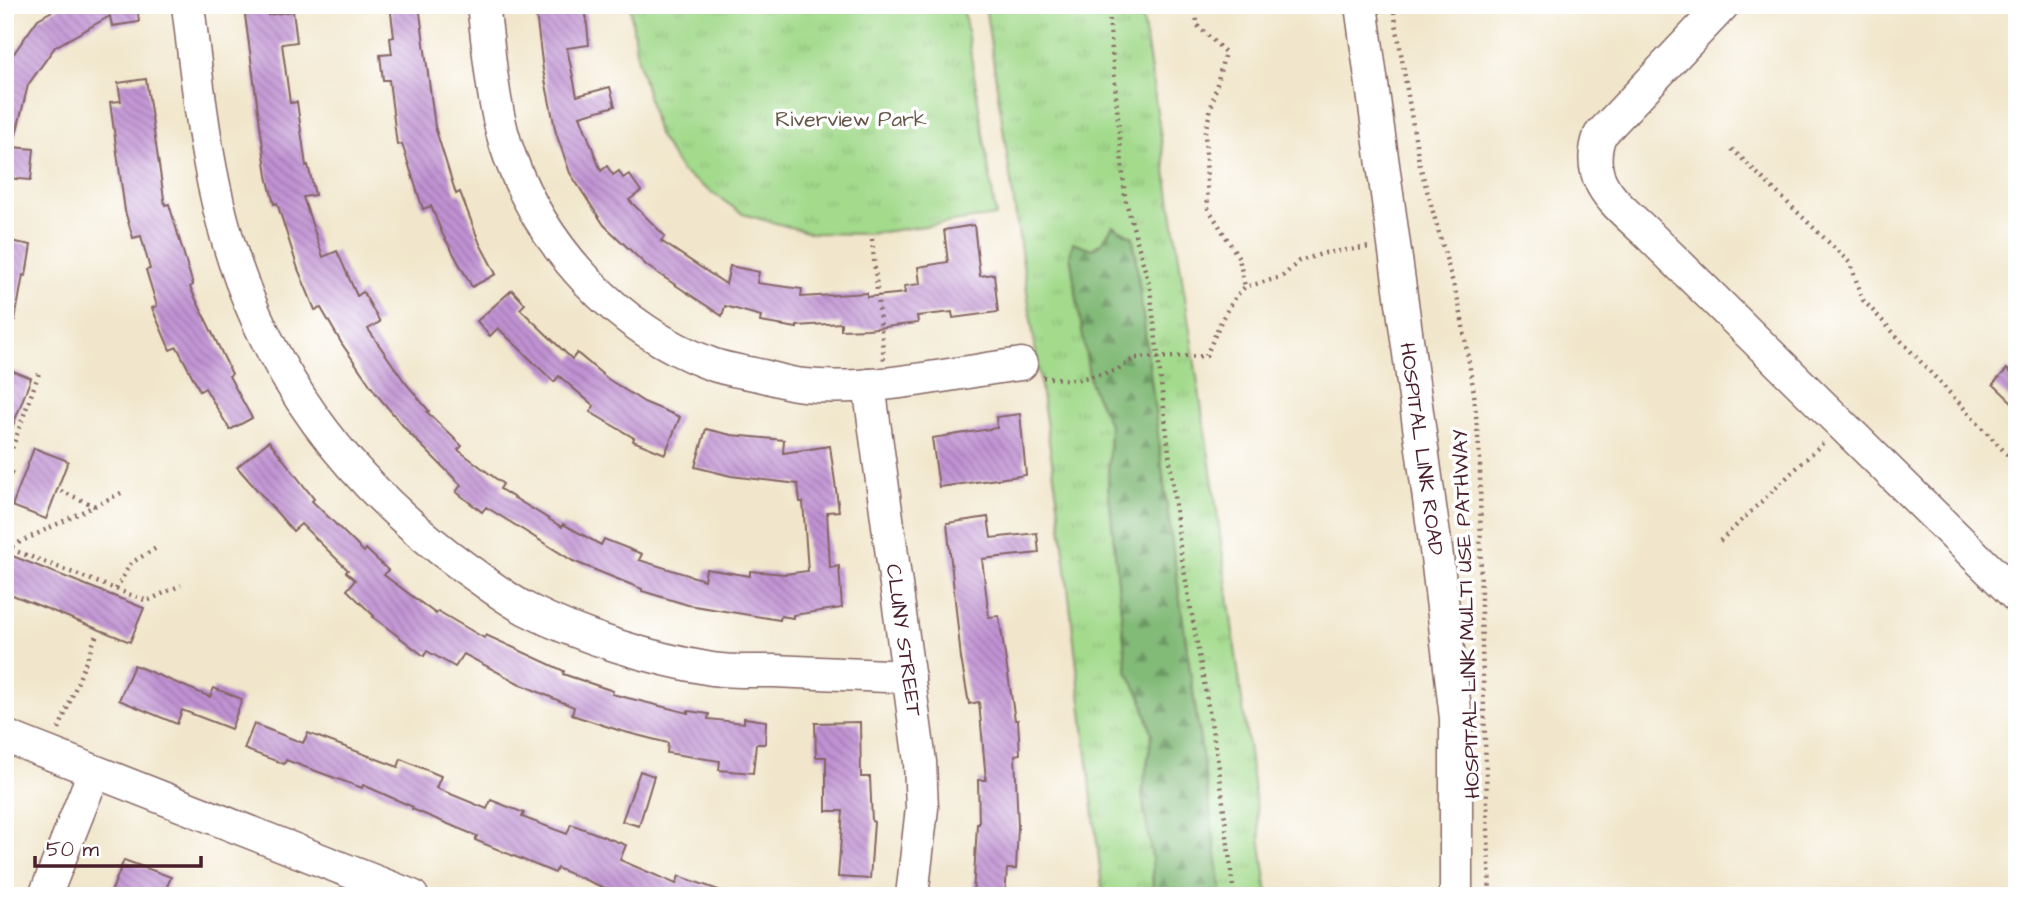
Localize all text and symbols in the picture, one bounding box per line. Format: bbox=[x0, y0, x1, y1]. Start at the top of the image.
park label: Riverview Park bbox=[775, 105, 927, 134]
street label: HOSPITAL LINK ROAD bbox=[1392, 341, 1451, 558]
street label: HOSPITAL LINK MULTI USE PATHWAY bbox=[1446, 429, 1487, 799]
street label: CLUNY STREET bbox=[878, 562, 929, 719]
scale bar bbox=[35, 824, 201, 868]
text: 50 m bbox=[46, 835, 100, 864]

